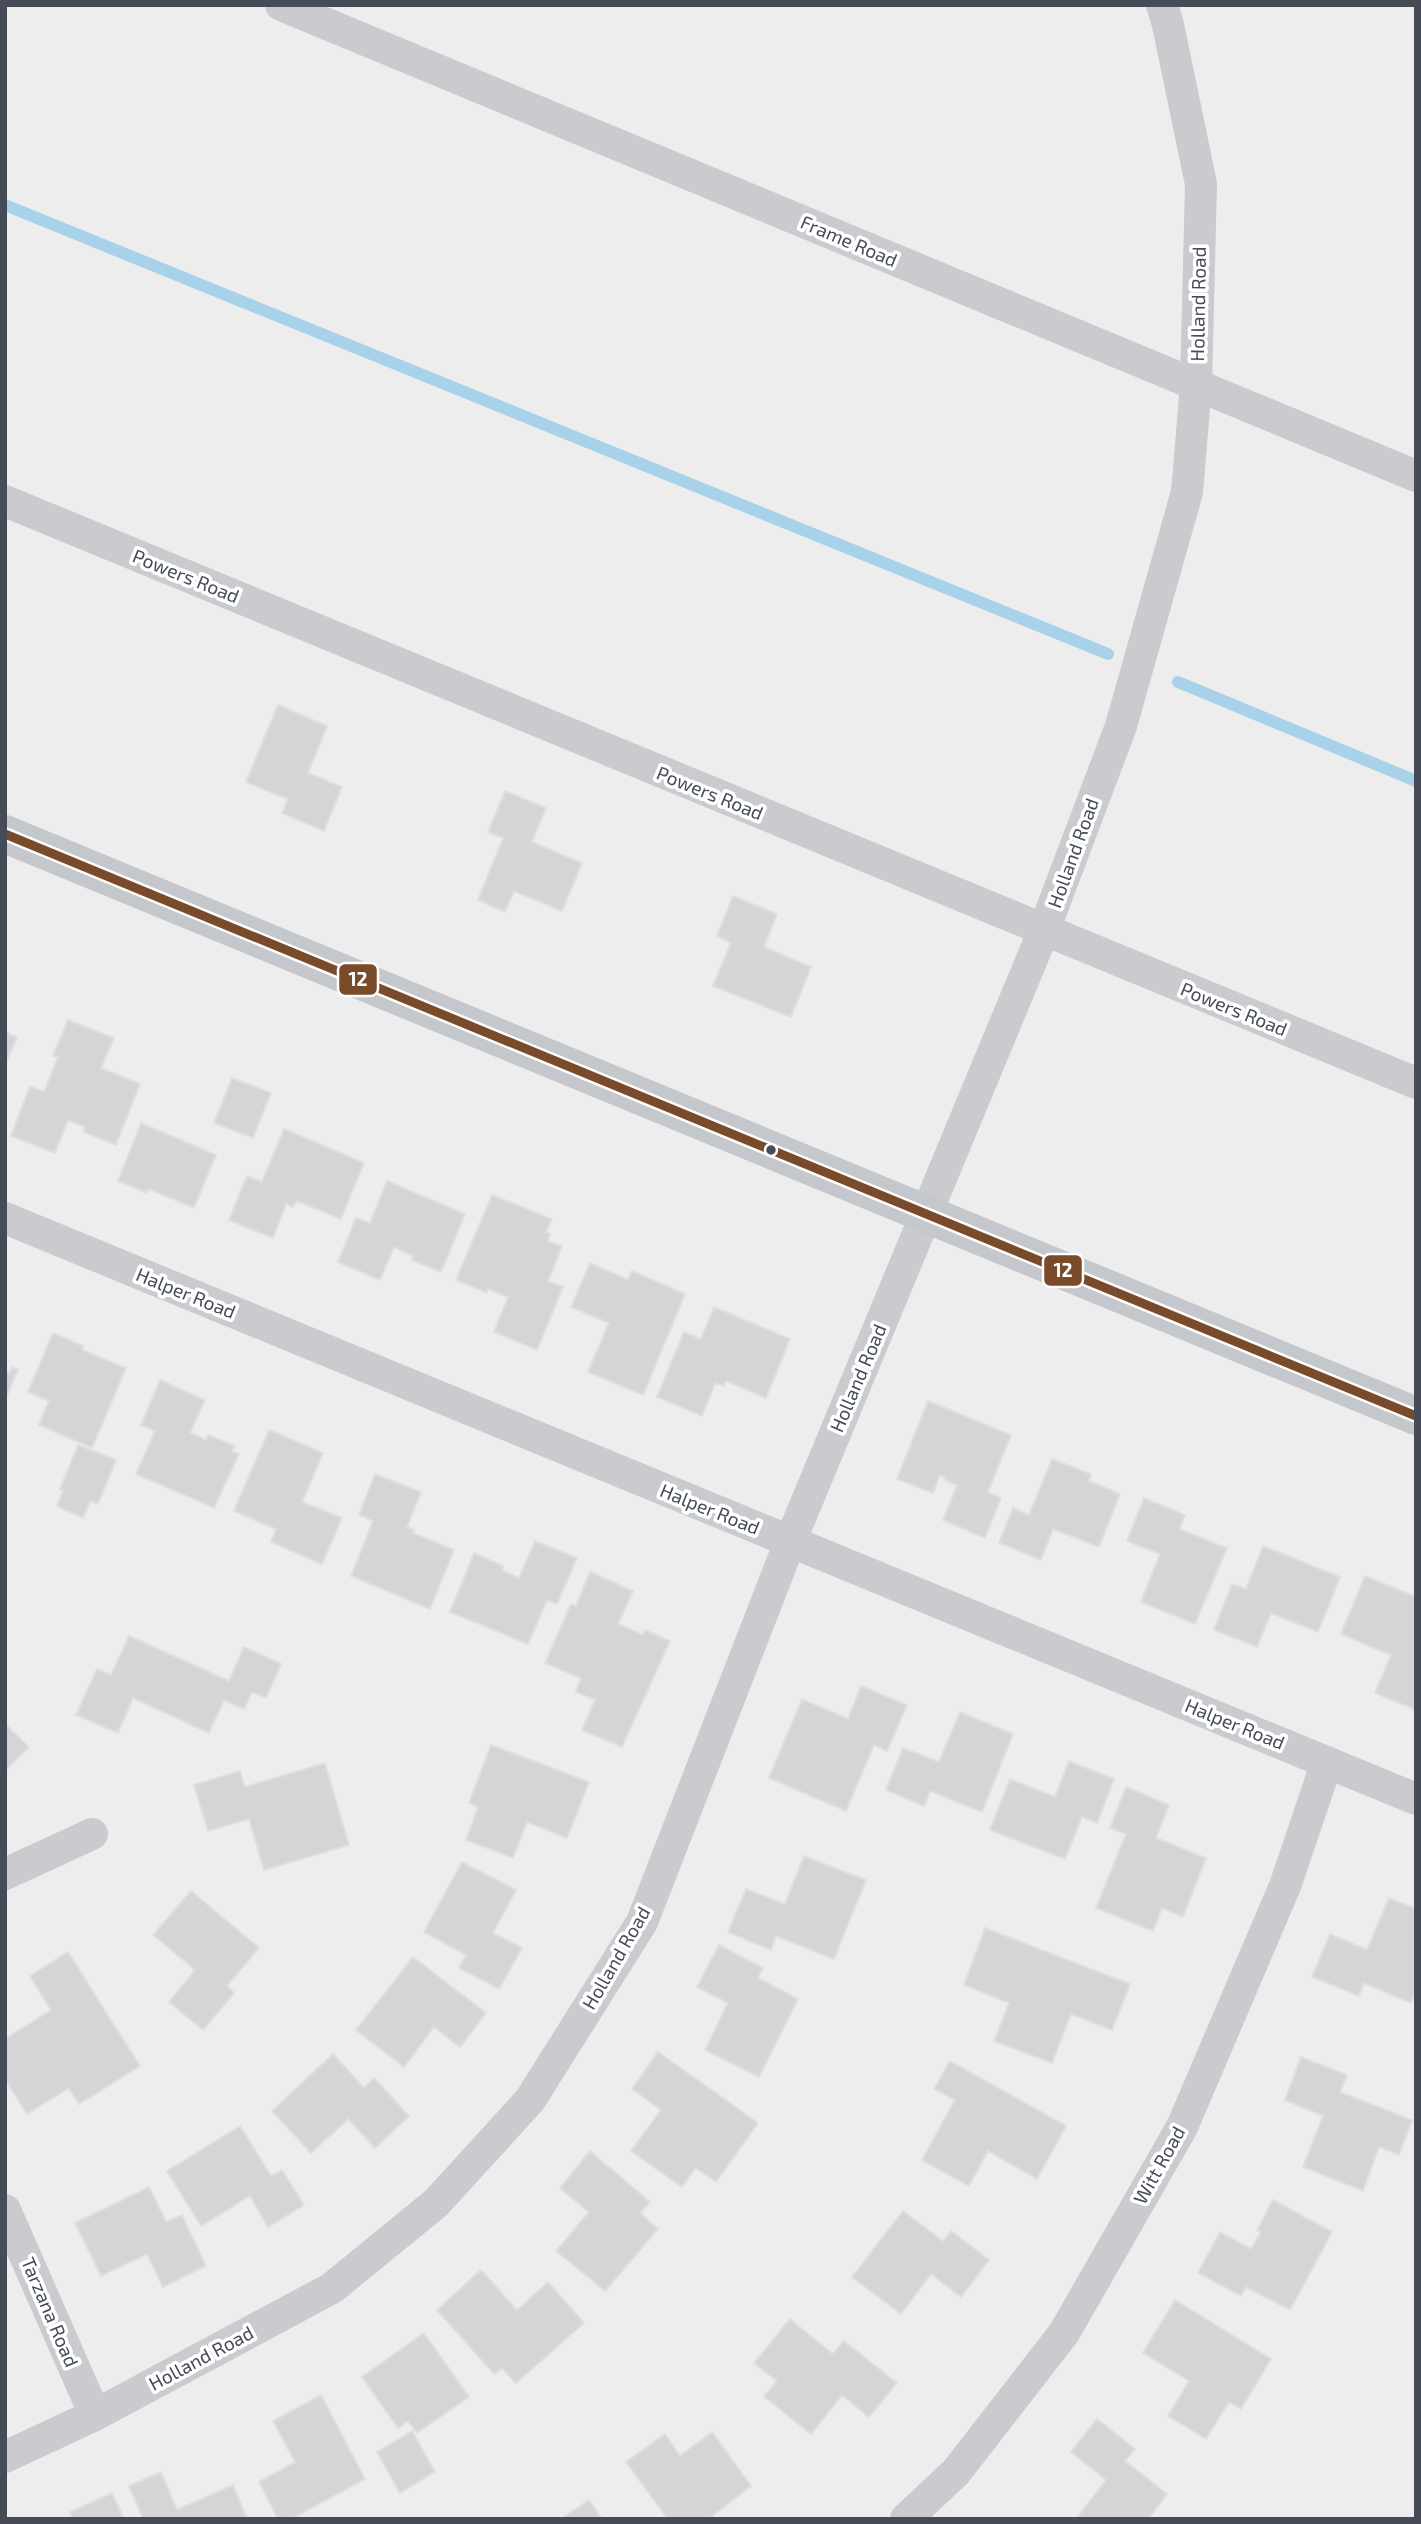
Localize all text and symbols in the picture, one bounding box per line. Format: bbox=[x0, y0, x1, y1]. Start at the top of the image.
street label: Frame Road bbox=[797, 210, 901, 271]
street label: Holland Road bbox=[1185, 246, 1210, 362]
street label: Powers Road bbox=[130, 544, 243, 607]
street label: Powers Road bbox=[654, 761, 767, 824]
street label: Holland Road bbox=[1042, 795, 1103, 911]
line badge: 12 bbox=[338, 963, 378, 996]
text: 12 bbox=[348, 967, 368, 990]
street label: Powers Road bbox=[1178, 977, 1291, 1040]
unlabelled marker bbox=[764, 1143, 778, 1157]
line badge: 12 bbox=[1043, 1254, 1083, 1287]
text: 12 bbox=[1053, 1258, 1073, 1281]
street label: Halper Road bbox=[133, 1262, 239, 1323]
street label: Holland Road bbox=[824, 1320, 891, 1435]
street label: Halper Road bbox=[657, 1478, 763, 1539]
street label: Halper Road bbox=[1182, 1693, 1288, 1754]
street label: Holland Road bbox=[577, 1902, 654, 2013]
street label: Witt Road bbox=[1128, 2122, 1189, 2208]
street label: Tarzana Road bbox=[17, 2254, 84, 2370]
street label: Holland Road bbox=[145, 2320, 257, 2395]

